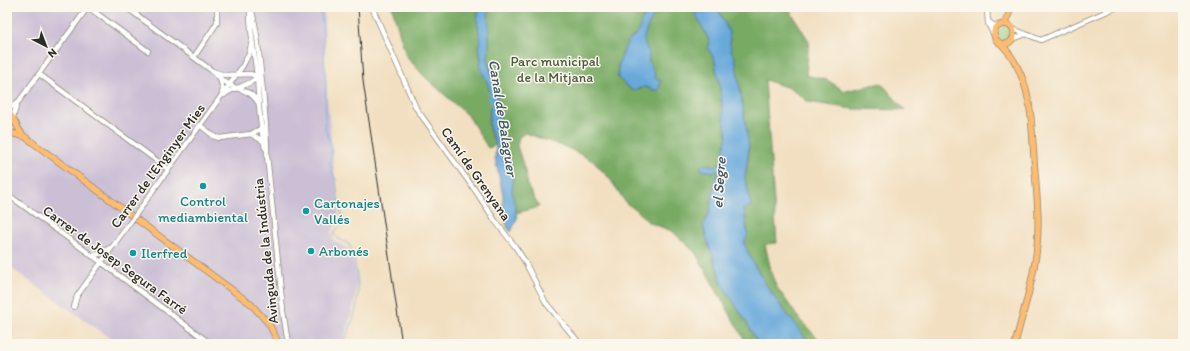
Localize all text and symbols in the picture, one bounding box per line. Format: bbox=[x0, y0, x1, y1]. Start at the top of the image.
north arrow bbox=[26, 26, 66, 66]
text: N bbox=[45, 46, 59, 60]
park label: Parc municipal de la Mitjana bbox=[510, 53, 600, 86]
water label: Canal de Balaguer bbox=[485, 58, 521, 180]
street label: Carrer de l'Enginyer Mies bbox=[107, 100, 209, 232]
street label: Camí de Grenyana bbox=[437, 124, 515, 224]
water label: el Segre bbox=[708, 156, 730, 209]
street label: Avinguda de la Indústria bbox=[250, 177, 282, 325]
marker: Control mediambiental bbox=[198, 181, 208, 191]
place label: Control mediambiental bbox=[158, 193, 248, 226]
place label: Cartonajes Vallés bbox=[314, 195, 380, 228]
street label: Carrer de Josep Segura Farré bbox=[39, 202, 191, 318]
marker: Cartonajes Vallés bbox=[301, 206, 311, 216]
place label: Arbonés bbox=[319, 243, 369, 260]
place label: Ilerfred bbox=[141, 245, 188, 262]
marker: Arbonés bbox=[306, 246, 316, 256]
marker: Ilerfred bbox=[128, 248, 138, 258]

